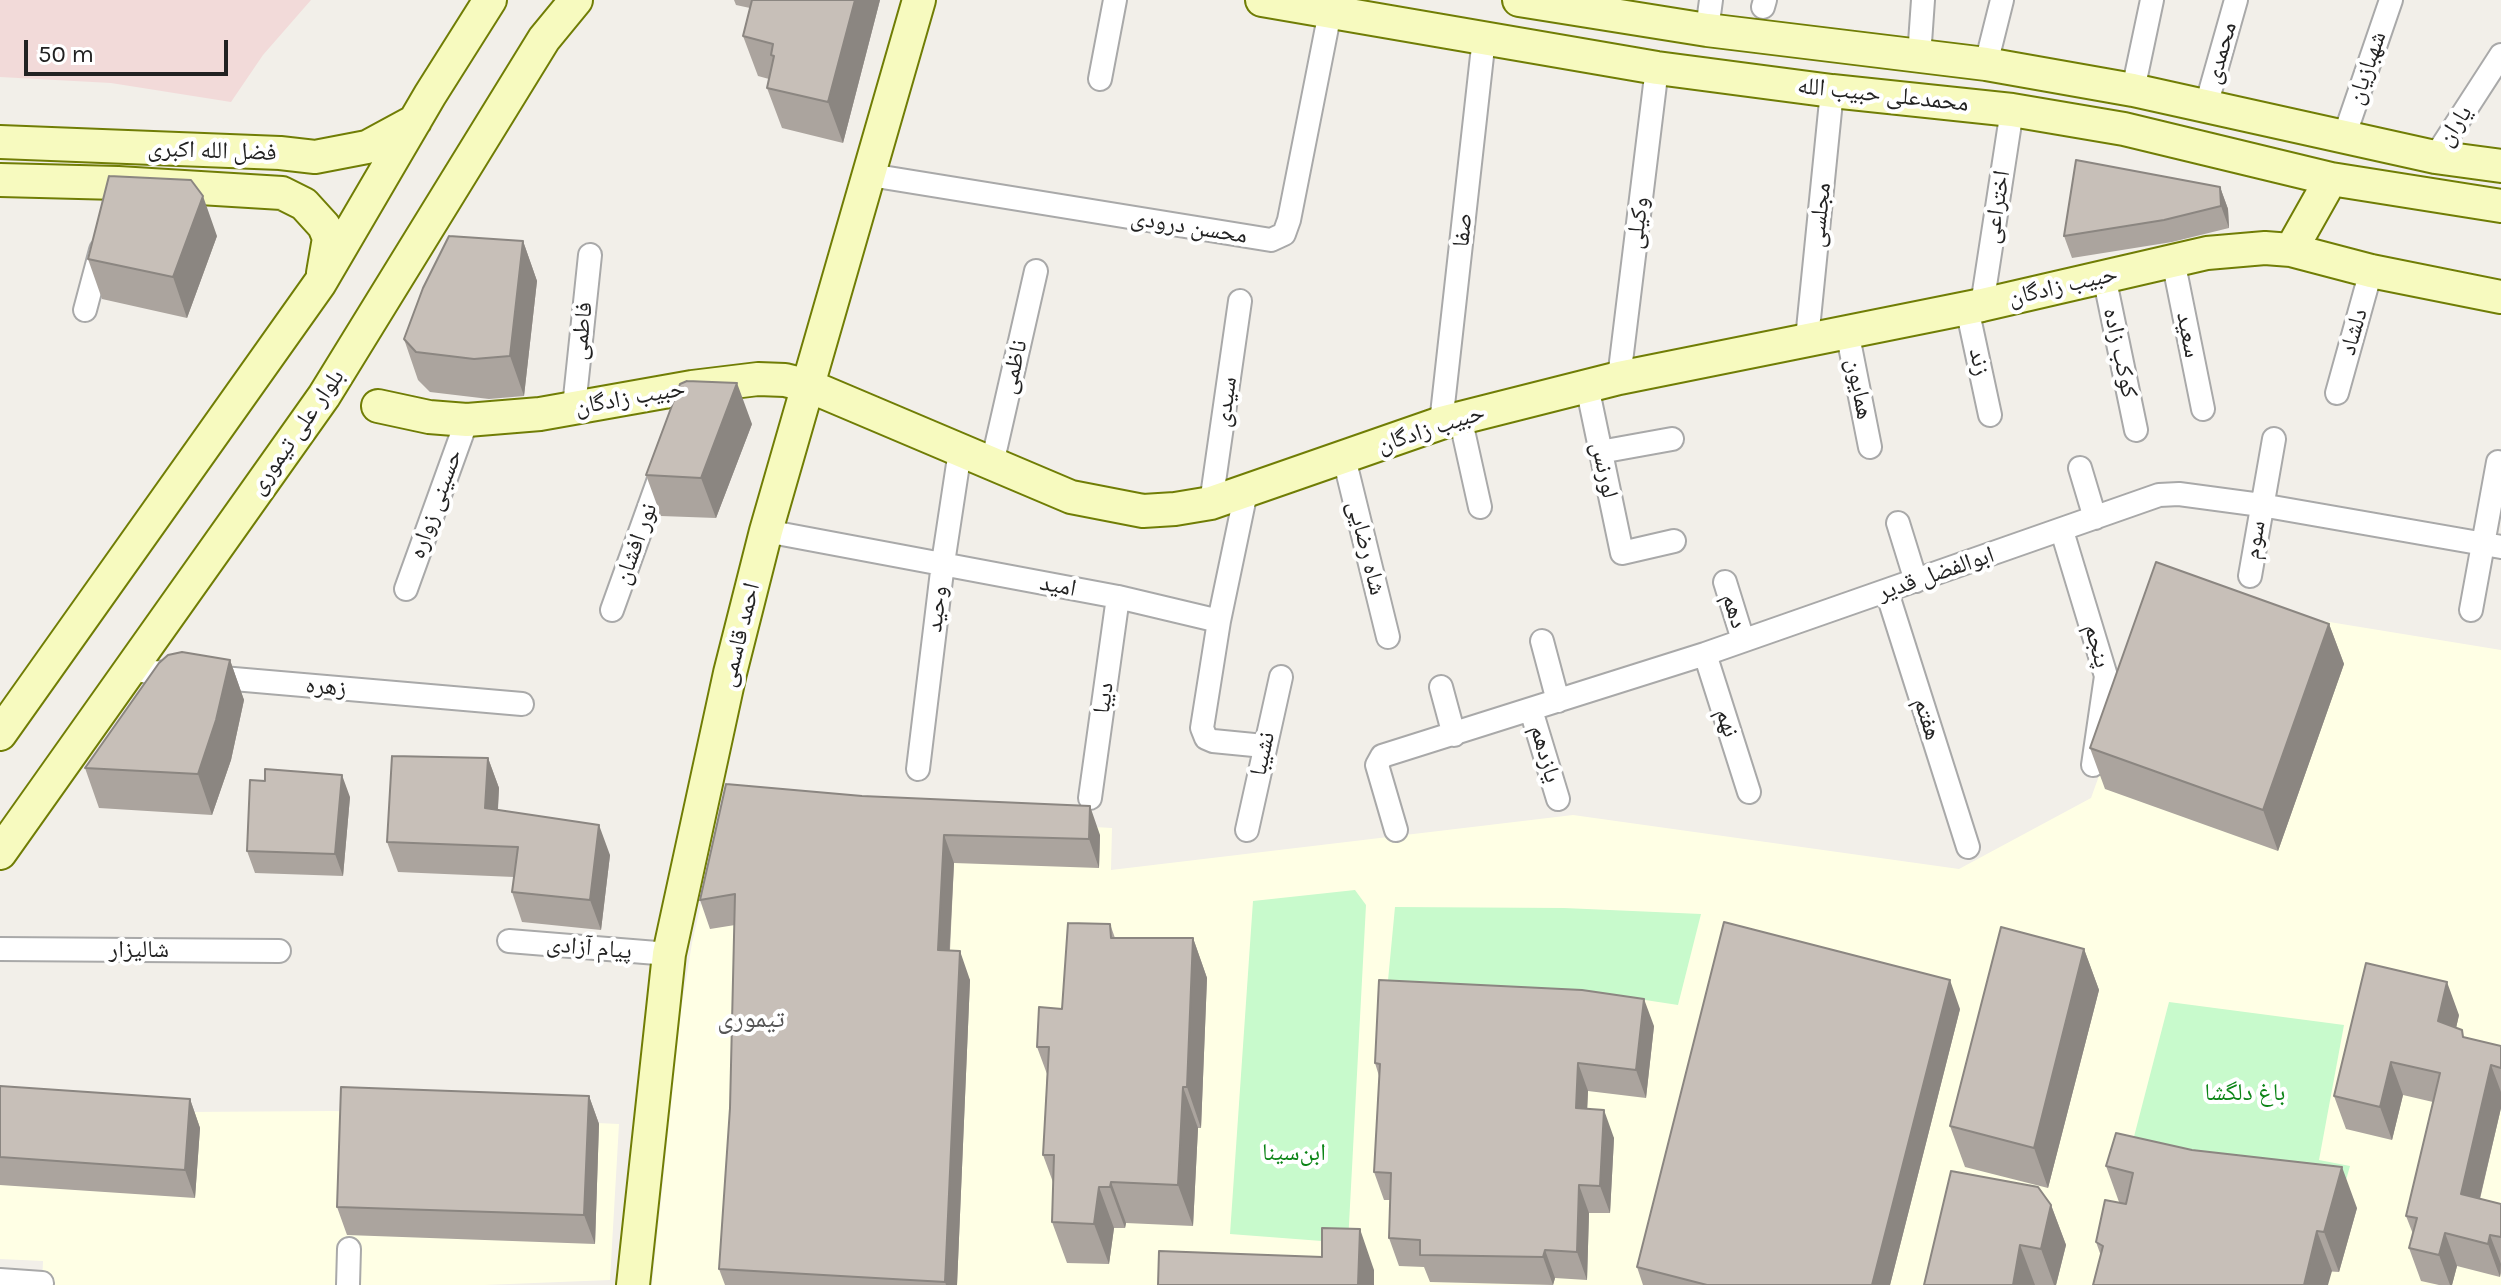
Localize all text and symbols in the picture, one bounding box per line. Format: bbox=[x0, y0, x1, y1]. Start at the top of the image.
street label: محمدی bbox=[2198, 19, 2244, 87]
scale bar bbox=[28, 24, 232, 74]
street label: شهبازیان bbox=[2341, 28, 2393, 108]
text: 50 m bbox=[38, 40, 94, 68]
street label: محمدعلی حبیب الله bbox=[1796, 72, 1970, 118]
street label: یاران bbox=[2431, 100, 2479, 152]
street label: فضل الله اکبری bbox=[147, 134, 277, 168]
street label: اختراعی bbox=[1977, 168, 2017, 246]
street label: مجلسی bbox=[1802, 181, 1838, 249]
street label: وکیلی bbox=[1621, 195, 1655, 251]
street label: محسن درودی bbox=[1129, 204, 1249, 250]
street label: صفا bbox=[1447, 211, 1479, 249]
street label: حبیب زادگان bbox=[2006, 259, 2120, 313]
street label: فاطمی bbox=[565, 300, 599, 362]
street label: کوکب زاده bbox=[2096, 305, 2144, 401]
street label: دلشاد bbox=[2334, 305, 2374, 359]
street label: سعید bbox=[2170, 310, 2206, 360]
street label: ناظمی bbox=[994, 337, 1034, 397]
street label: زند bbox=[1962, 346, 1996, 378]
street label: همایون bbox=[1839, 356, 1879, 422]
street label: بلوار علی تیموری bbox=[243, 364, 351, 500]
street label: حبیب زادگان bbox=[573, 374, 687, 422]
street label: سیدی bbox=[1208, 375, 1244, 429]
street label: حبیب زادگان bbox=[1374, 398, 1488, 460]
street label: لورنس bbox=[1584, 439, 1624, 501]
street label: حسینی زواره bbox=[403, 445, 469, 563]
street label: شاه رضایی bbox=[1340, 498, 1392, 598]
street label: نور افشان bbox=[608, 499, 664, 589]
street label: سوم bbox=[2238, 519, 2272, 561]
street label: ابوالفضل قدیر bbox=[1874, 541, 1998, 607]
street label: امید bbox=[1037, 568, 1079, 604]
street label: احمد قاسمی bbox=[713, 580, 767, 690]
street label: وحید bbox=[920, 584, 954, 634]
street label: دهم bbox=[1715, 590, 1753, 632]
street label: پنجم bbox=[2077, 621, 2117, 671]
street label: زهره bbox=[304, 671, 348, 703]
street label: دیبا bbox=[1088, 681, 1120, 715]
street label: هفتم bbox=[1907, 694, 1947, 744]
street label: نهم bbox=[1709, 705, 1745, 741]
street label: یازدهم bbox=[1523, 722, 1567, 786]
street label: نشیبا bbox=[1244, 729, 1282, 779]
street label: پیام آزادی bbox=[545, 930, 633, 966]
street label: شالیزار bbox=[109, 936, 169, 964]
district label: تیموری bbox=[717, 1004, 785, 1036]
park label: باغ دلگشا bbox=[2205, 1079, 2285, 1107]
park label: ابن‌سینا bbox=[1262, 1139, 1326, 1167]

